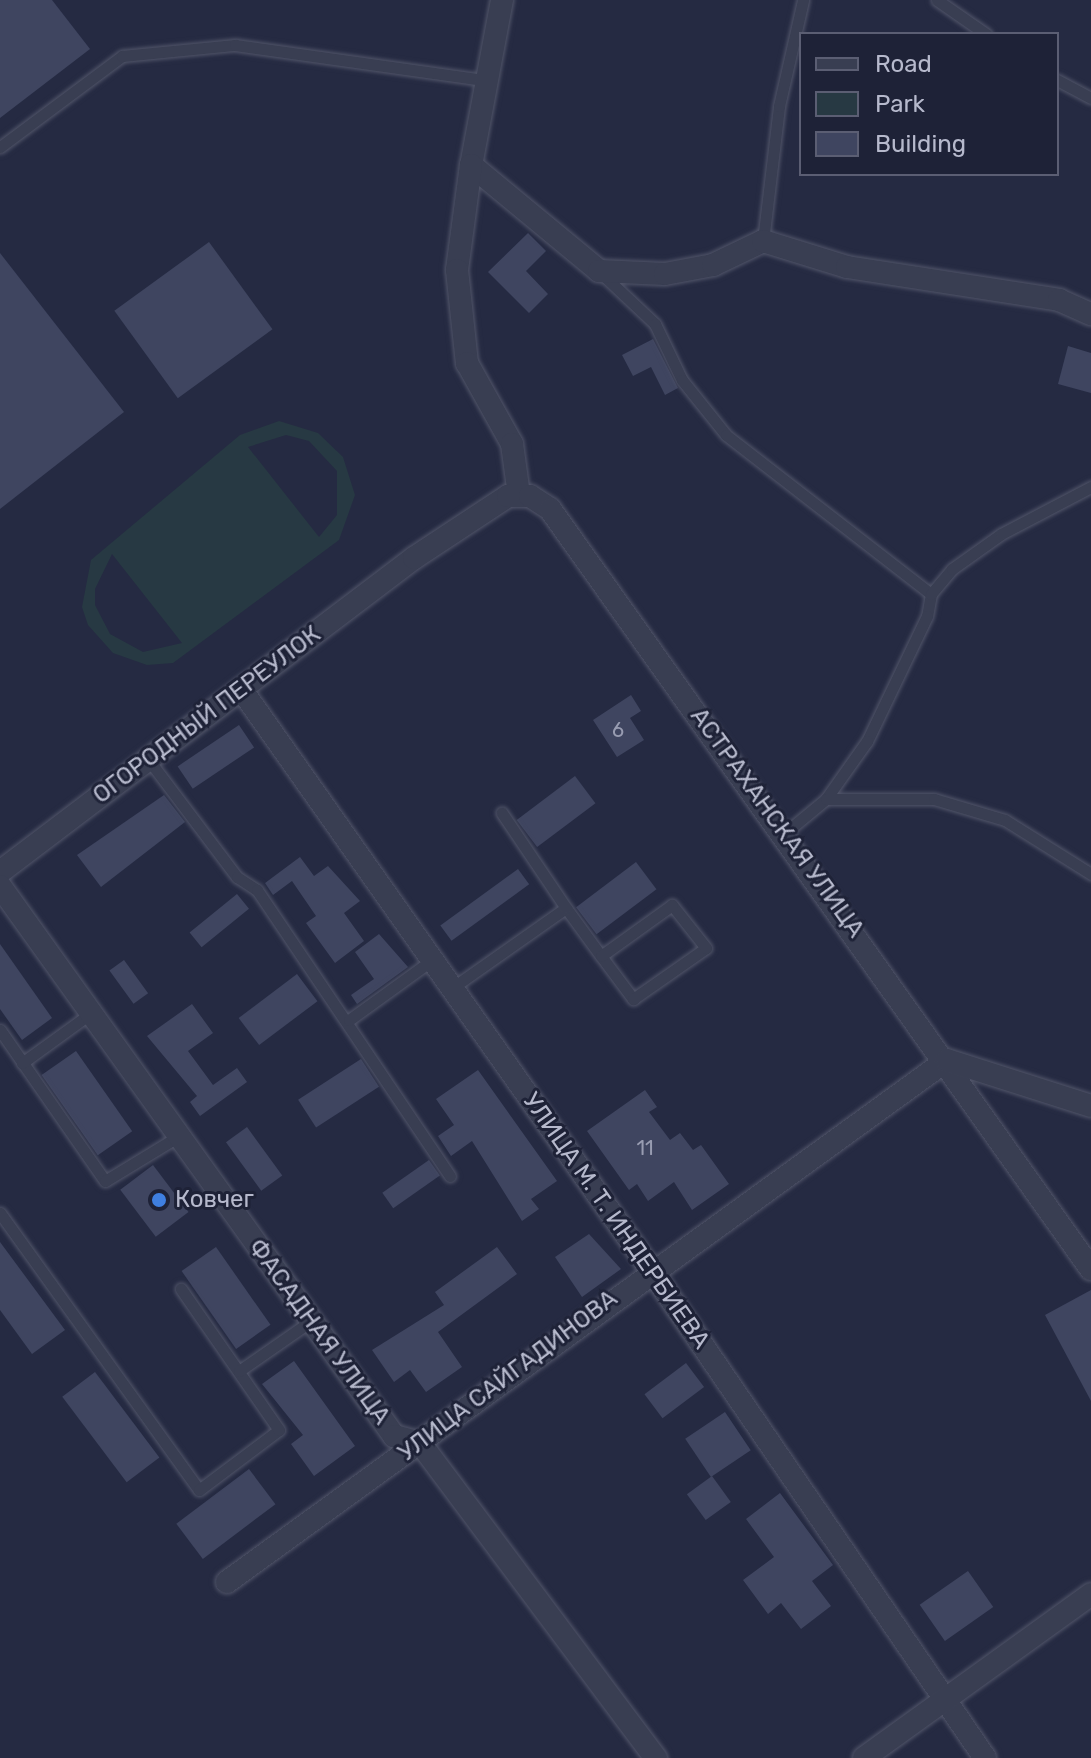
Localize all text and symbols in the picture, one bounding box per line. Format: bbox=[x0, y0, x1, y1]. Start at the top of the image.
legend bbox=[799, 32, 1059, 176]
text: Road bbox=[875, 50, 932, 78]
text: Park bbox=[875, 90, 925, 118]
text: Building bbox=[875, 130, 966, 158]
street label: ОГОРОДНЫЙ ПЕРЕУЛОК bbox=[88, 620, 326, 810]
street label: АСТРАХАНСКАЯ УЛИЦА bbox=[684, 703, 870, 943]
house number: 6 bbox=[612, 718, 624, 742]
street label: УЛИЦА М. Т. ИНДЕРБИЕВА bbox=[516, 1087, 716, 1355]
house number: 11 bbox=[636, 1136, 654, 1160]
place label: Ковчег bbox=[175, 1186, 254, 1214]
marker: Ковчег bbox=[150, 1191, 168, 1209]
street label: ФАСАДНАЯ УЛИЦА bbox=[242, 1234, 396, 1430]
street label: УЛИЦА САЙГАДИНОВА bbox=[393, 1284, 623, 1468]

